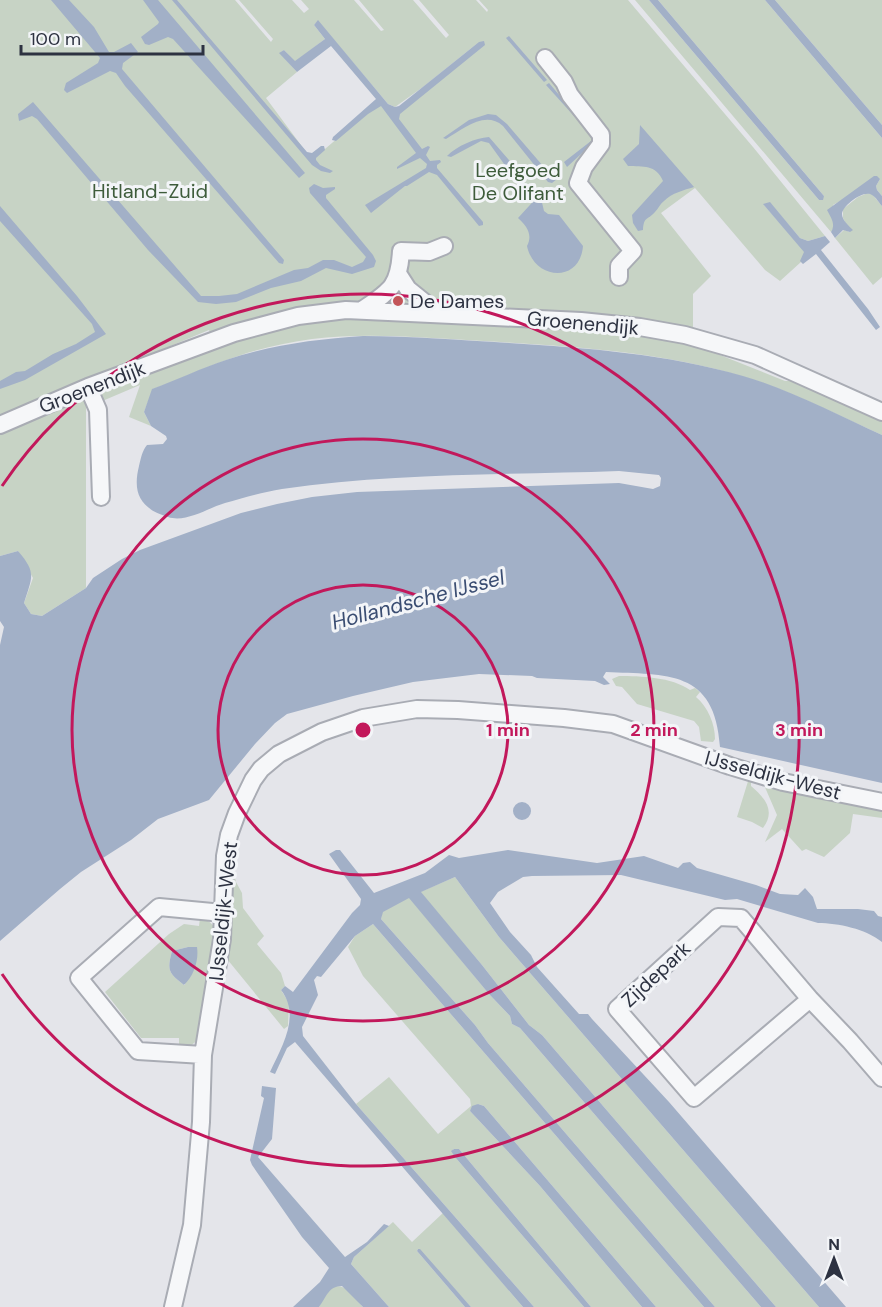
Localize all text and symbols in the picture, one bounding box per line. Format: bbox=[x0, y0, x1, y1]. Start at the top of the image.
scale bar bbox=[21, 18, 202, 56]
text: 100 m bbox=[30, 27, 81, 51]
park label: Leefgoed De Olifant bbox=[472, 157, 564, 206]
park label: Hitland-Zuid bbox=[92, 178, 208, 204]
place label: De Dames bbox=[410, 288, 504, 314]
marker: De Dames bbox=[391, 294, 405, 308]
street label: Groenendijk bbox=[526, 305, 640, 341]
street label: Groenendijk bbox=[35, 355, 149, 419]
water label: Hollandsche IJssel bbox=[328, 563, 508, 637]
text: 1 min bbox=[486, 718, 530, 742]
text: 2 min bbox=[630, 718, 678, 742]
text: 3 min bbox=[775, 718, 823, 742]
centre of rings bbox=[353, 720, 373, 740]
street label: IJsseldijk-West bbox=[702, 744, 844, 806]
street label: IJsseldijk-West bbox=[203, 840, 243, 982]
street label: Zijdepark bbox=[616, 935, 696, 1013]
north arrow bbox=[804, 1229, 864, 1289]
text: N bbox=[828, 1234, 840, 1255]

